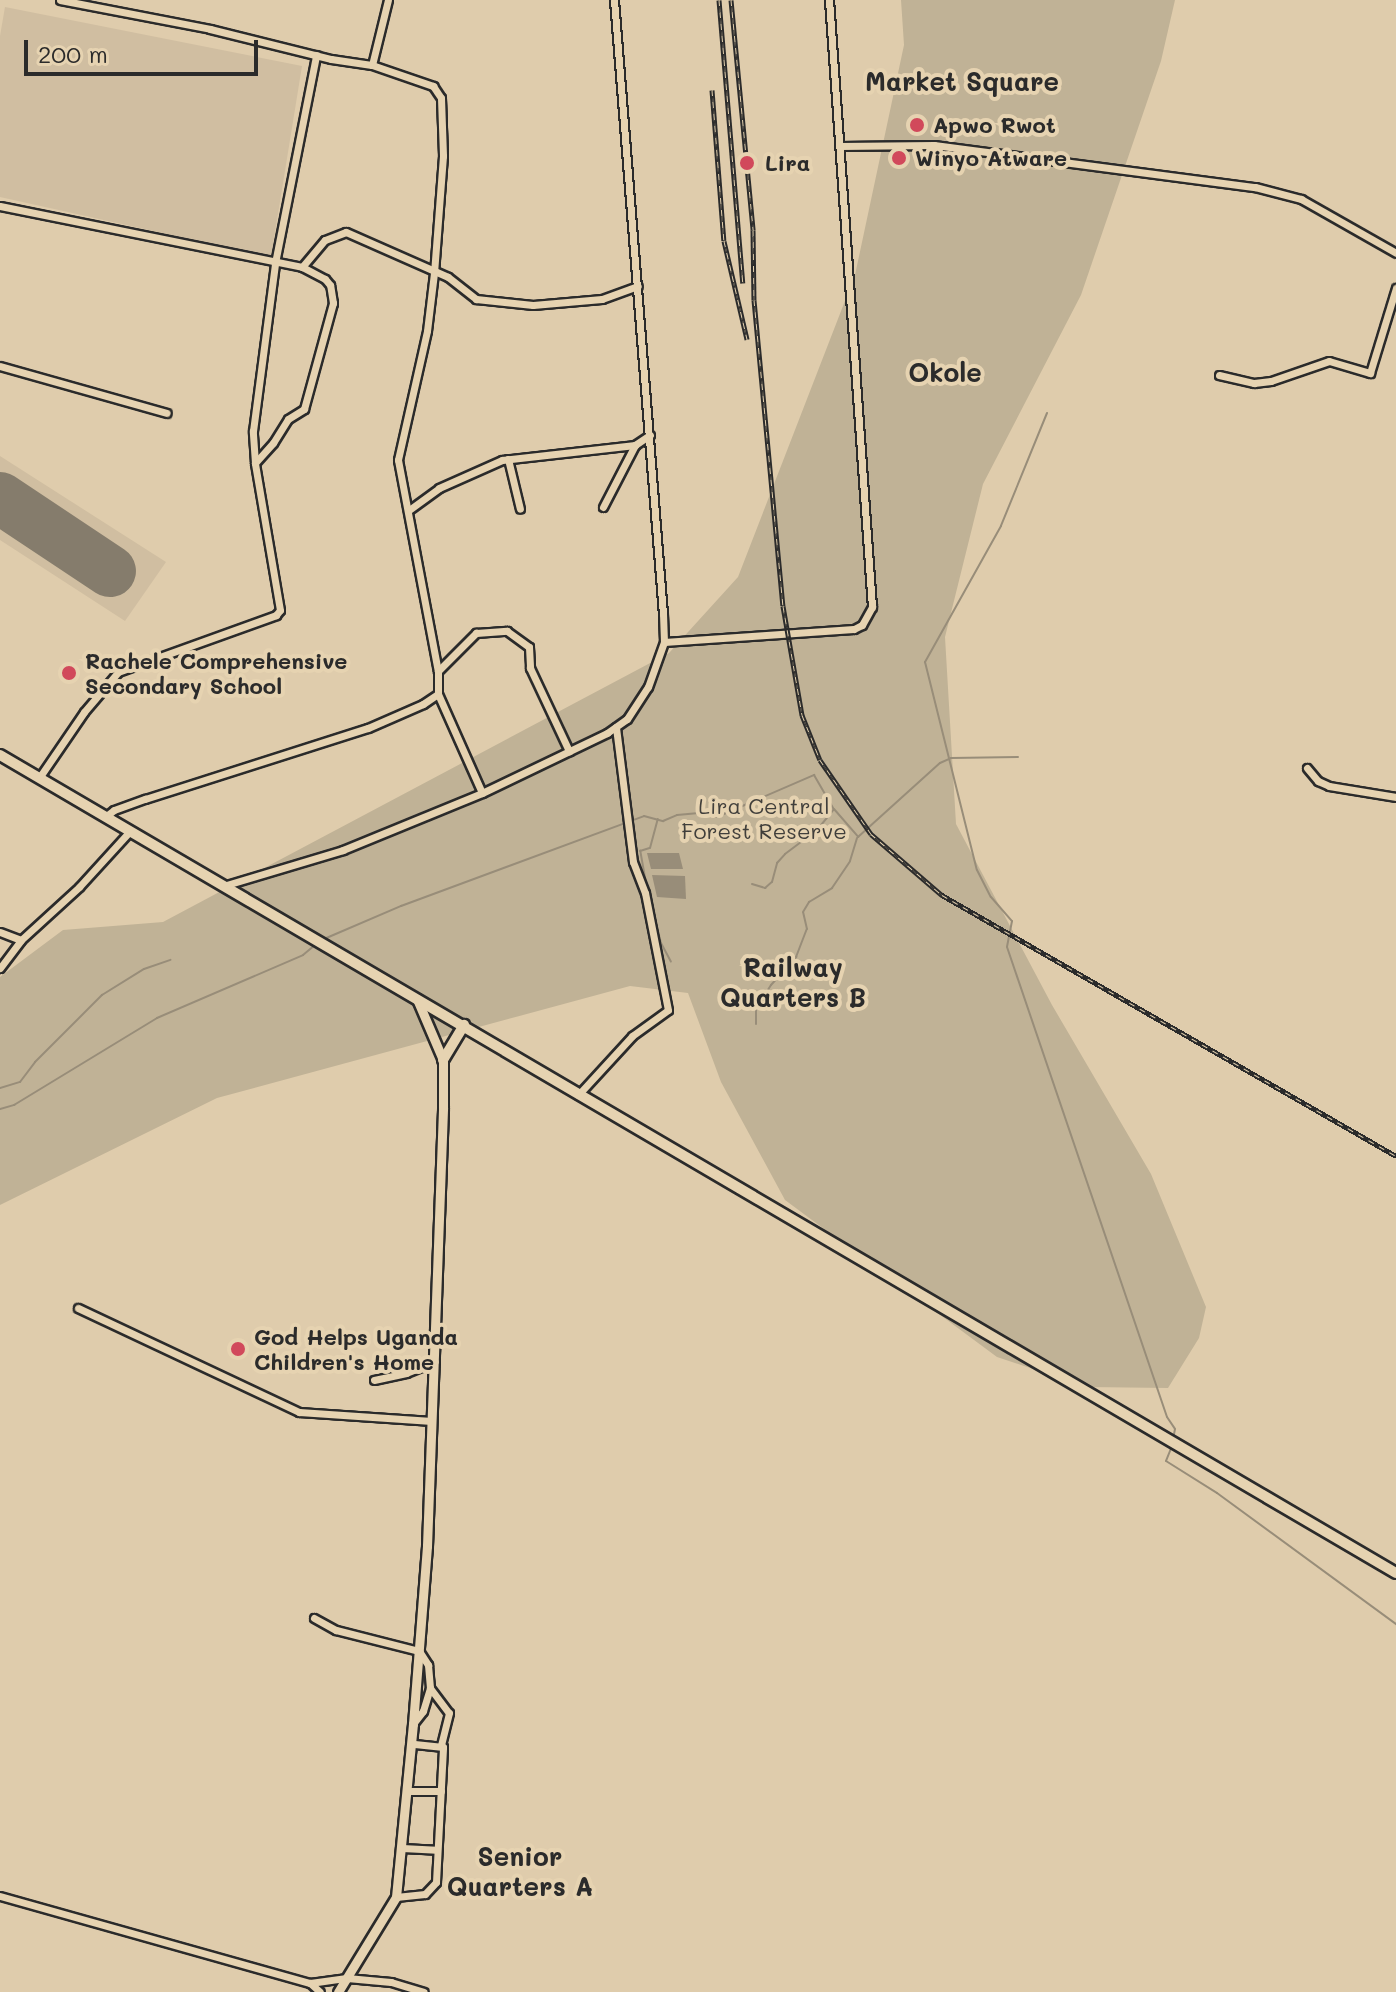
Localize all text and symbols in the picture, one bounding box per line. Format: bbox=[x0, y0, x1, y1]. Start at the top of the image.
scale bar bbox=[28, 24, 262, 74]
text: 200 m bbox=[38, 38, 108, 69]
district label: Market Square bbox=[865, 66, 1059, 98]
place label: Apwo Rwot bbox=[933, 112, 1056, 138]
marker: Apwo Rwot bbox=[908, 116, 926, 134]
place label: Winyo Atware bbox=[915, 145, 1067, 171]
marker: Winyo Atware bbox=[890, 149, 908, 167]
place label: Lira bbox=[765, 150, 810, 176]
marker: Lira bbox=[736, 152, 758, 174]
district label: Okole bbox=[908, 357, 982, 389]
place label: Rachele Comprehensive Secondary School bbox=[85, 647, 347, 698]
marker: Rachele Comprehensive Secondary School bbox=[60, 664, 78, 682]
park label: Lira Central Forest Reserve bbox=[681, 792, 847, 844]
district label: Railway Quarters B bbox=[720, 952, 866, 1014]
place label: God Helps Uganda Children's Home bbox=[254, 1323, 458, 1374]
marker: God Helps Uganda Children's Home bbox=[229, 1340, 247, 1358]
district label: Senior Quarters A bbox=[447, 1841, 593, 1902]

